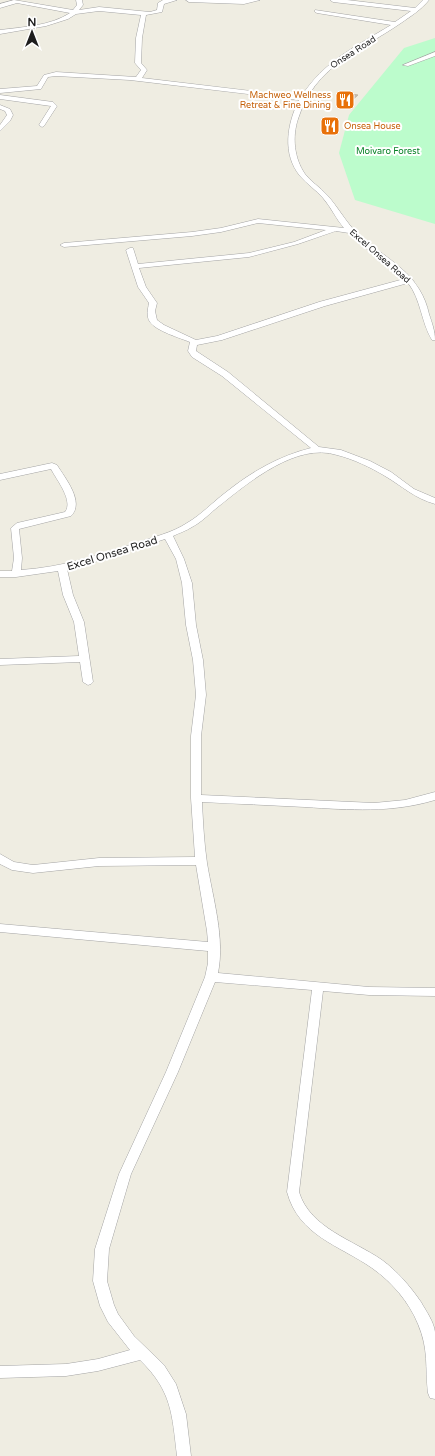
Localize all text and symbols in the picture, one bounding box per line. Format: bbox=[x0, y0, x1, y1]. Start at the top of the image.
north arrow bbox=[12, 12, 52, 52]
text: N bbox=[28, 16, 36, 29]
street label: Onsea Road bbox=[328, 34, 378, 71]
restaurant icon: Machweo Wellness Retreat & Fine Dining bbox=[334, 89, 356, 111]
place label: Machweo Wellness Retreat & Fine Dining bbox=[240, 90, 331, 111]
restaurant icon: Onsea House bbox=[319, 115, 341, 137]
place label: Onsea House bbox=[344, 121, 401, 132]
park label: Moivaro Forest bbox=[356, 146, 421, 157]
street label: Excel Onsea Road bbox=[347, 227, 412, 286]
street label: Excel Onsea Road bbox=[65, 533, 159, 573]

